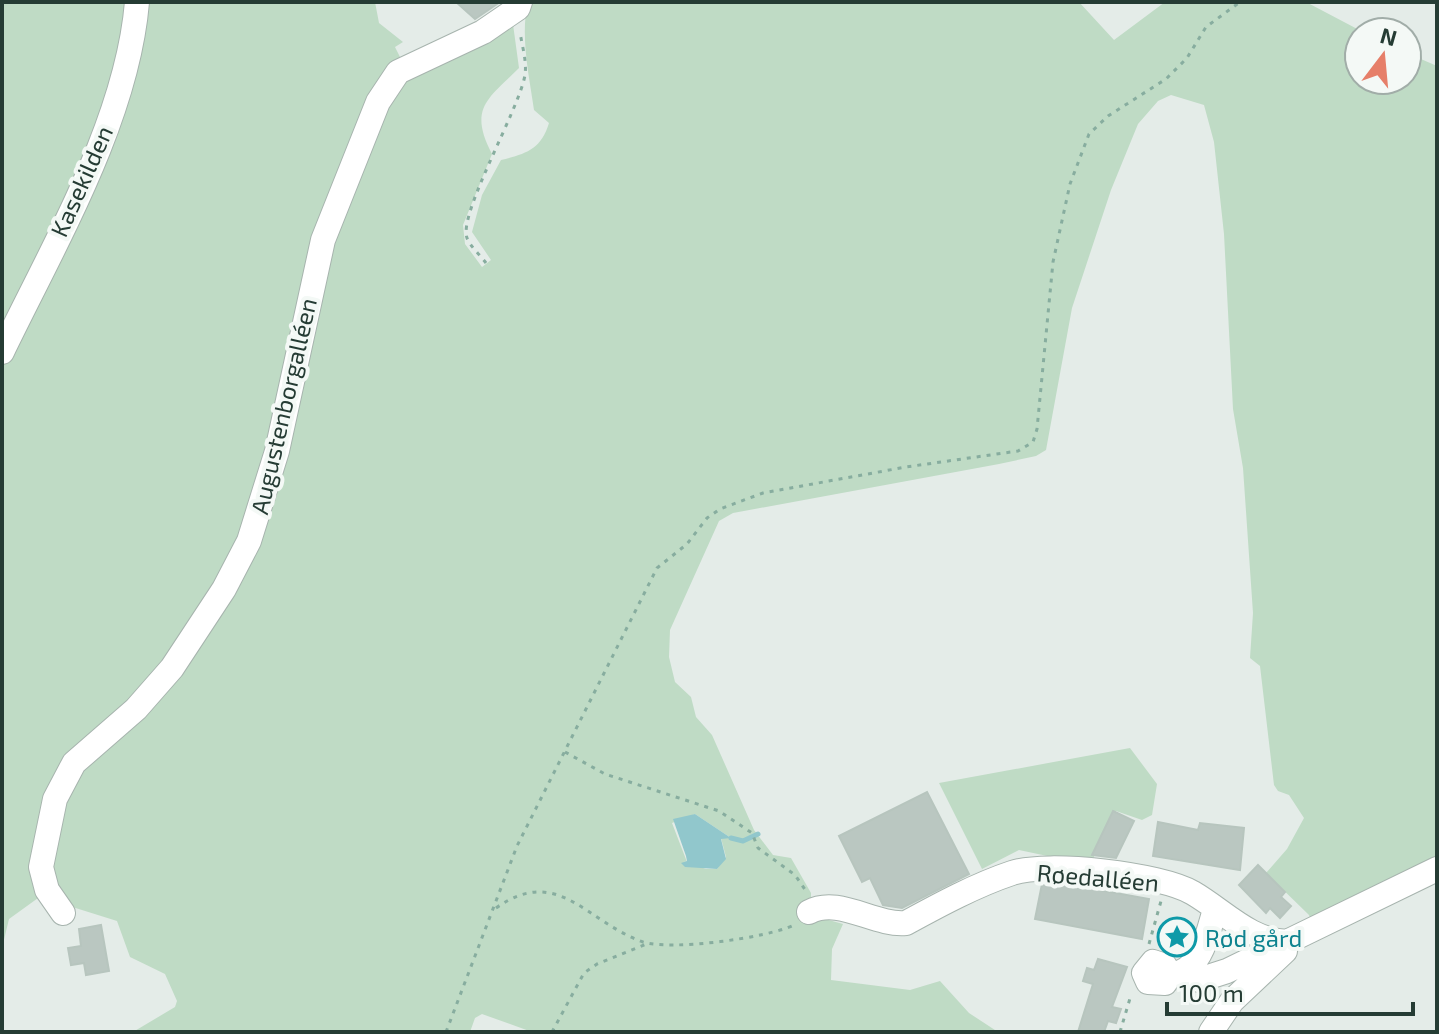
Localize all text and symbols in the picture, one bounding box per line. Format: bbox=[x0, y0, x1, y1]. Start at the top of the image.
north arrow bbox=[1343, 16, 1423, 96]
text: N bbox=[1378, 21, 1400, 50]
street label: Kasekilden bbox=[44, 121, 118, 241]
street label: Augustenborgalléen bbox=[244, 295, 322, 517]
street label: Røedalléen bbox=[1036, 857, 1160, 897]
place icon: Rød gård bbox=[1156, 916, 1198, 958]
place label: Rød gård bbox=[1205, 923, 1302, 952]
scale bar bbox=[1167, 966, 1413, 1016]
text: 100 m bbox=[1179, 978, 1244, 1007]

